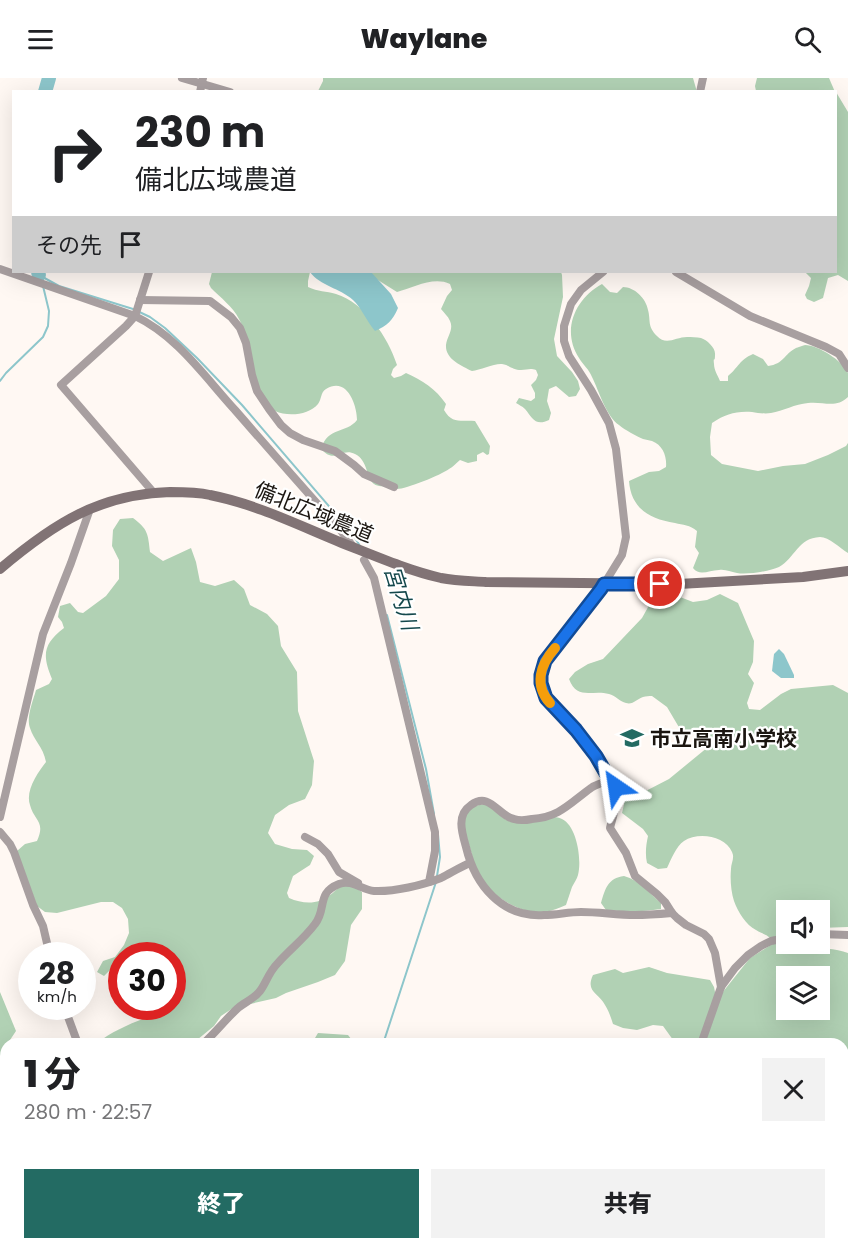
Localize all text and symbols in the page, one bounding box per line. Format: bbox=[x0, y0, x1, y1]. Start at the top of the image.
text: Waylane bbox=[361, 20, 487, 57]
icon: menu bbox=[24, 23, 57, 56]
icon: search bbox=[791, 23, 824, 56]
text: 230 m bbox=[135, 103, 265, 162]
icon: right bbox=[36, 114, 114, 192]
text: 備北広域農道 bbox=[135, 161, 297, 198]
icon: arrive bbox=[114, 228, 147, 261]
text: その先 bbox=[36, 230, 102, 261]
street label: 備北広域農道 bbox=[250, 475, 378, 549]
pin bbox=[634, 558, 685, 609]
water label: 宮内川 bbox=[377, 562, 426, 636]
icon: arrive bbox=[643, 567, 676, 600]
place label: 市立高南小学校 bbox=[650, 724, 797, 753]
school or university icon: 市立高南小学校 bbox=[619, 725, 645, 751]
position arrow bbox=[584, 755, 648, 819]
map controls bbox=[776, 900, 830, 1020]
button: sound bbox=[776, 900, 830, 954]
speed limit sign: 30 bbox=[108, 942, 186, 1020]
text: 28 bbox=[39, 952, 75, 995]
button: layers bbox=[776, 966, 830, 1020]
text: km/h bbox=[37, 986, 77, 1007]
text: 1 分 bbox=[24, 1049, 81, 1100]
button: close bbox=[762, 1058, 825, 1121]
text: 280 m · 22:57 bbox=[24, 1098, 152, 1126]
button: 終了 bbox=[24, 1169, 419, 1238]
button: 共有 bbox=[431, 1169, 825, 1238]

